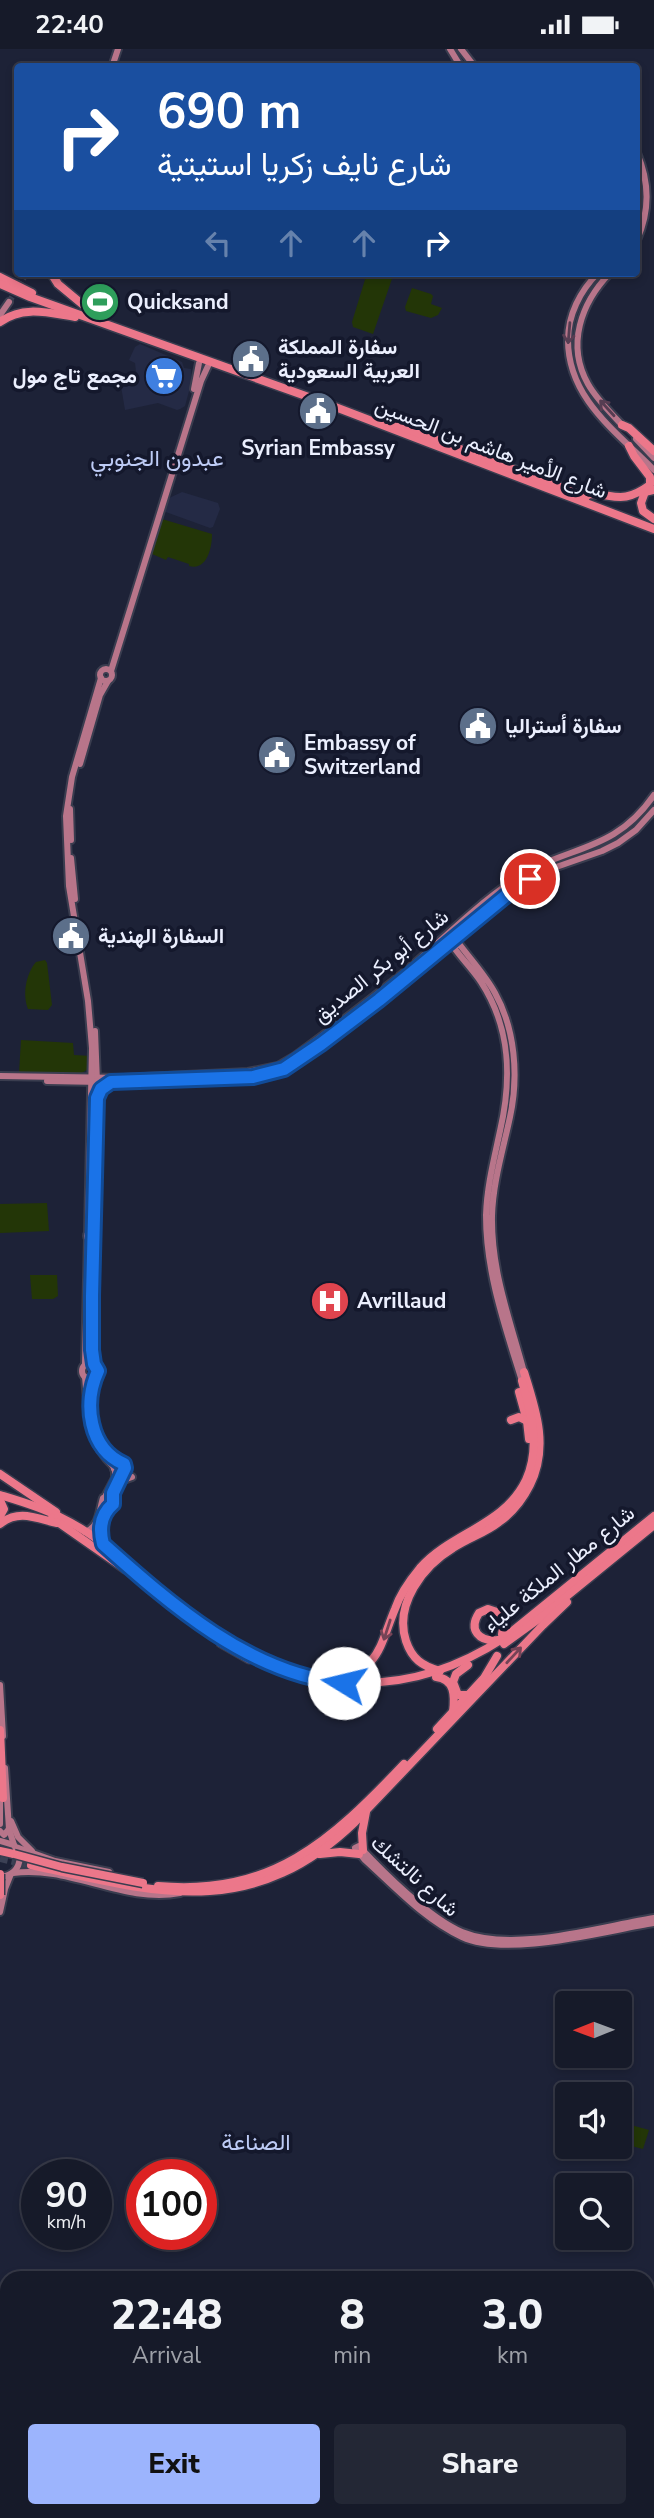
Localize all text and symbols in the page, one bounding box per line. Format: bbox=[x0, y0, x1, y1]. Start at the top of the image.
text: 22:40 bbox=[35, 7, 104, 42]
text: 690 m bbox=[157, 78, 301, 145]
icon: right bbox=[42, 91, 133, 182]
text: شارع نايف زكريا استيتية bbox=[157, 143, 452, 186]
icon: left bbox=[199, 224, 237, 262]
icon: ahead bbox=[272, 224, 310, 262]
icon: ahead bbox=[345, 224, 383, 262]
icon: right bbox=[418, 224, 456, 262]
sports icon: Quicksand bbox=[79, 281, 121, 323]
place label: Quicksand bbox=[127, 288, 229, 316]
one-way arrow bbox=[562, 321, 575, 344]
place label: سفارة المملكة العربية السعودية bbox=[278, 333, 420, 385]
public building icon: سفارة المملكة العربية السعودية bbox=[230, 338, 272, 380]
supermarket icon: مجمع تاج مول bbox=[143, 355, 185, 397]
place label: مجمع تاج مول bbox=[13, 362, 137, 390]
public building icon: Syrian Embassy bbox=[297, 390, 339, 432]
street label: شارع الأمير هاشم بن الحسين bbox=[371, 391, 611, 505]
one-way arrow bbox=[598, 400, 615, 417]
place label: Syrian Embassy bbox=[241, 434, 396, 462]
district label: عبدون الجنوبي bbox=[90, 443, 224, 477]
public building icon: سفارة أستراليا bbox=[457, 705, 499, 747]
place label: سفارة أستراليا bbox=[505, 712, 622, 740]
place label: Embassy of Switzerland bbox=[304, 729, 421, 781]
public building icon: Embassy of Switzerland bbox=[256, 734, 298, 776]
pin bbox=[500, 849, 560, 909]
icon: arrive bbox=[511, 860, 549, 898]
street label: شارع أبو بكر الصديق bbox=[307, 903, 455, 1029]
public building icon: السفارة الهندية bbox=[50, 915, 92, 957]
place label: السفارة الهندية bbox=[98, 922, 224, 950]
hospital icon: Avrillaud bbox=[309, 1280, 351, 1322]
place label: Avrillaud bbox=[357, 1287, 446, 1315]
street label: شارع مطار الملكة علياء bbox=[478, 1499, 640, 1639]
one-way arrow bbox=[380, 1619, 392, 1641]
position arrow bbox=[307, 1646, 381, 1720]
one-way arrow bbox=[506, 1646, 522, 1664]
street label: شارع نالتشك bbox=[365, 1829, 465, 1923]
north arrow bbox=[555, 1991, 632, 2069]
map controls bbox=[555, 1991, 632, 2250]
button: sound bbox=[555, 2082, 632, 2159]
district label: الصناعة bbox=[221, 2127, 291, 2158]
speed limit sign: 100 bbox=[126, 2159, 217, 2250]
text: 90 bbox=[45, 2172, 88, 2219]
button: search bbox=[555, 2173, 632, 2250]
text: km/h bbox=[47, 2210, 86, 2234]
text: 22:48 bbox=[111, 2287, 222, 2344]
text: 8 bbox=[340, 2287, 365, 2344]
text: 3.0 bbox=[482, 2287, 543, 2344]
text: Arrival bbox=[132, 2340, 201, 2371]
text: min bbox=[333, 2340, 371, 2371]
text: km bbox=[497, 2340, 528, 2371]
button: Exit bbox=[28, 2424, 320, 2504]
button: Share bbox=[334, 2424, 626, 2504]

